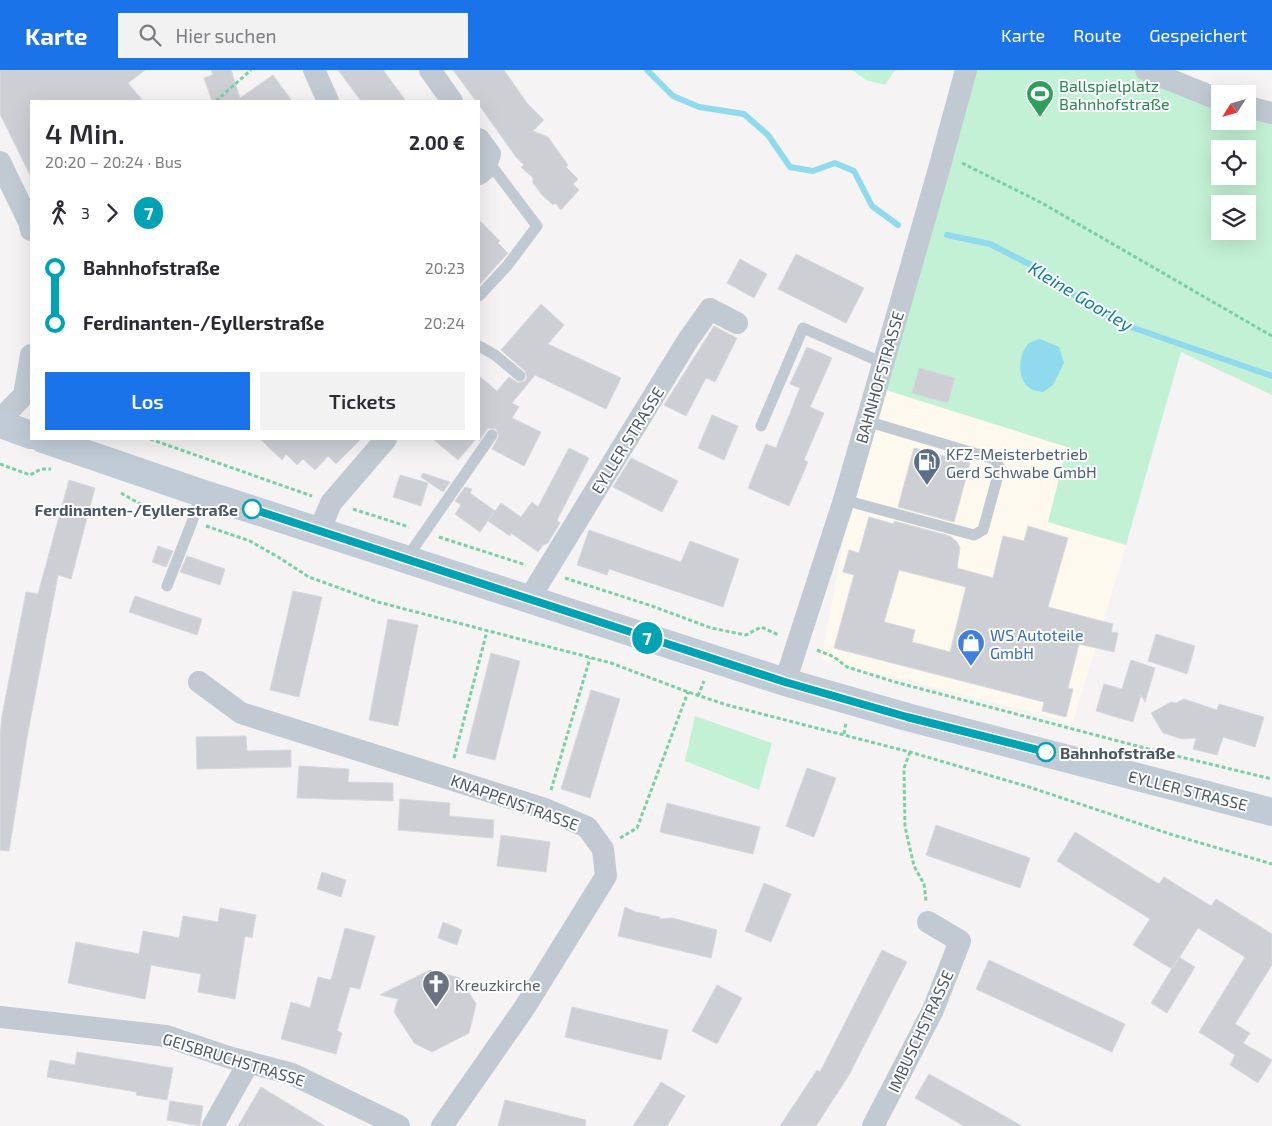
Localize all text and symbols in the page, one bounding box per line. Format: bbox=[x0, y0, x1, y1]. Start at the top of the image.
search box bbox=[118, 13, 468, 58]
text: Karte bbox=[25, 21, 88, 50]
icon: search bbox=[136, 21, 164, 49]
text: Hier suchen bbox=[176, 24, 277, 47]
text: Karte bbox=[1001, 24, 1045, 46]
text: Route bbox=[1073, 24, 1121, 46]
text: Gespeichert bbox=[1149, 24, 1247, 46]
place label: Ballspielplatz Bahnhofstraße bbox=[1059, 76, 1170, 113]
sports icon: Ballspielplatz Bahnhofstraße bbox=[1025, 79, 1055, 118]
north arrow bbox=[1211, 85, 1256, 130]
map controls bbox=[1211, 85, 1256, 240]
text: 4 Min. bbox=[45, 116, 125, 150]
text: 2.00 € bbox=[409, 131, 465, 154]
button: locate bbox=[1211, 140, 1256, 185]
text: 20:20 – 20:24 · Bus bbox=[45, 152, 182, 171]
button: layers bbox=[1211, 195, 1256, 240]
icon: walk bbox=[45, 199, 73, 227]
icon: forward bbox=[98, 199, 126, 227]
text: 7 bbox=[144, 202, 153, 224]
text: 3 bbox=[81, 203, 90, 222]
text: Bahnhofstraße bbox=[83, 256, 220, 279]
water label: Kleine Goorley bbox=[1025, 256, 1137, 336]
text: 20:23 bbox=[425, 258, 465, 277]
street label: BAHNHOFSTRASSE bbox=[851, 309, 907, 445]
text: Ferdinanten-/Eyllerstraße bbox=[83, 311, 325, 334]
text: 20:24 bbox=[424, 313, 465, 332]
button: Los bbox=[45, 372, 250, 430]
button: Tickets bbox=[260, 372, 465, 430]
street label: EYLLER STRASSE bbox=[587, 383, 667, 497]
place label: KFZ-Meisterbetrieb Gerd Schwabe GmbH bbox=[946, 444, 1097, 481]
fuel station icon: KFZ-Meisterbetrieb Gerd Schwabe GmbH bbox=[912, 447, 942, 486]
marker: Ferdinanten-/Eyllerstraße bbox=[242, 499, 262, 519]
place label: Ferdinanten-/Eyllerstraße bbox=[35, 500, 238, 520]
line badge: 7 bbox=[631, 622, 663, 654]
place label: WS Autoteile GmbH bbox=[990, 625, 1084, 662]
text: 7 bbox=[642, 627, 652, 649]
shop icon: WS Autoteile GmbH bbox=[956, 628, 986, 667]
marker: Bahnhofstraße bbox=[1036, 742, 1056, 762]
place label: Bahnhofstraße bbox=[1060, 743, 1175, 762]
street label: EYLLER STRASSE bbox=[1127, 766, 1250, 814]
street label: KNAPPENSTRASSE bbox=[448, 770, 582, 834]
street label: IMBUSCHSTRASSE bbox=[883, 967, 957, 1095]
church icon: Kreuzkirche bbox=[421, 969, 451, 1008]
place label: Kreuzkirche bbox=[455, 975, 541, 994]
street label: GEISBRUCHSTRASSE bbox=[161, 1028, 307, 1090]

